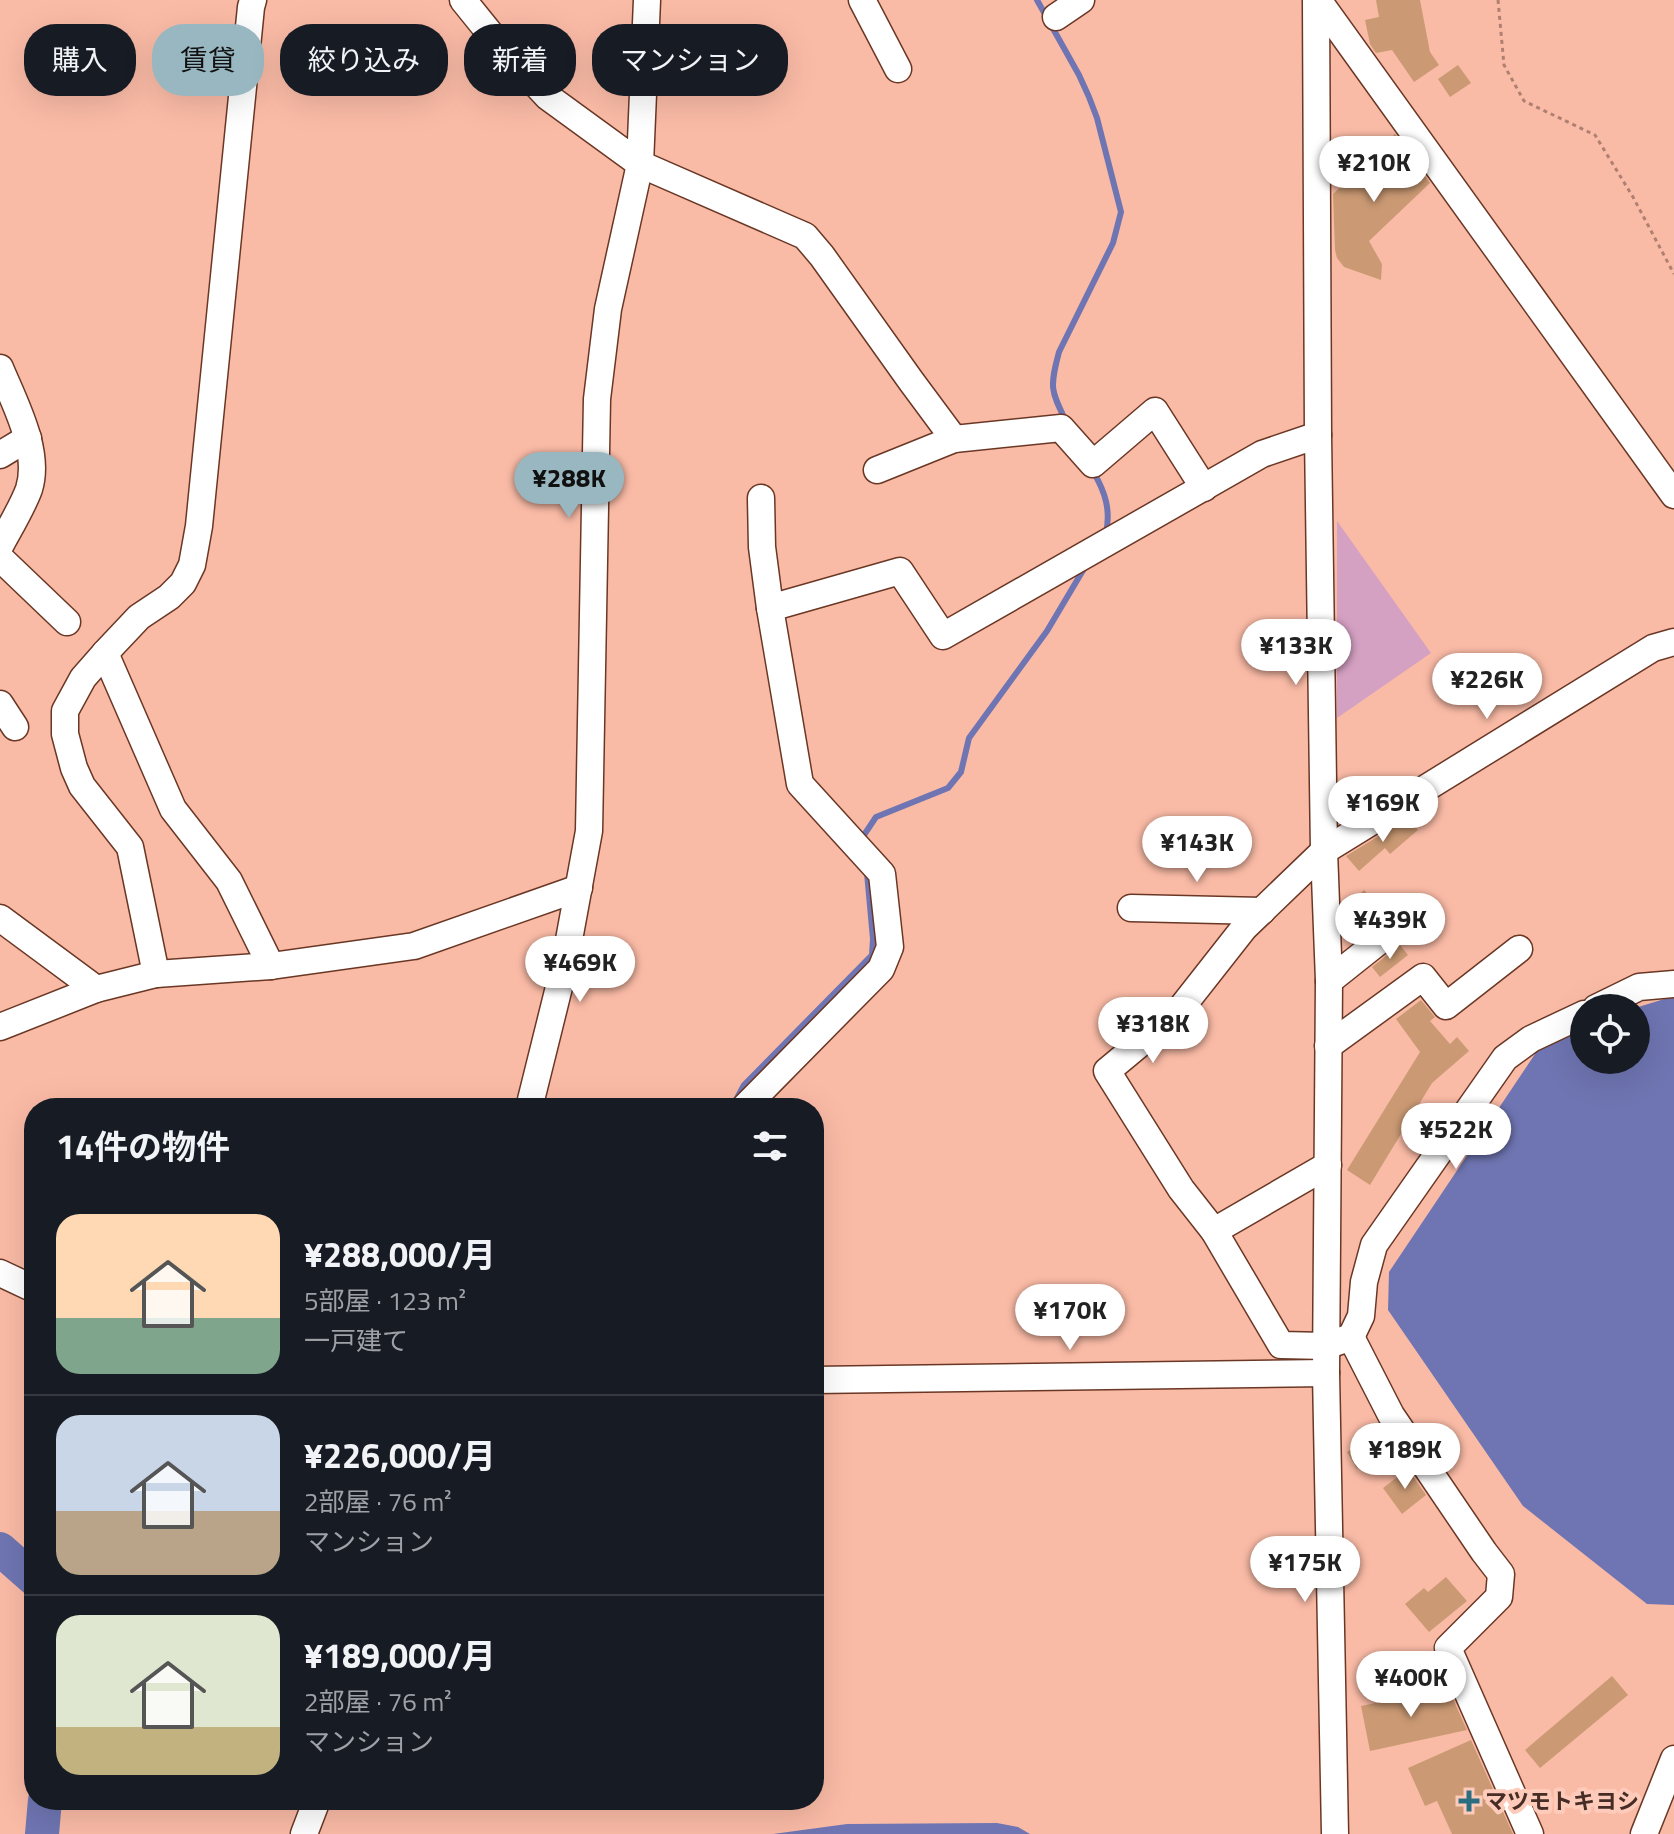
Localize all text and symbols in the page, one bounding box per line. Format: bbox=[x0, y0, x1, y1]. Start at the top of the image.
chip: 購入 bbox=[24, 24, 136, 96]
chip: 賃貸 bbox=[152, 24, 264, 96]
chip: 絞り込み bbox=[280, 24, 448, 96]
chip: 新着 bbox=[464, 24, 576, 96]
chip: マンション bbox=[592, 24, 788, 96]
pin: ¥210K bbox=[1318, 136, 1430, 204]
text: ¥210K bbox=[1337, 142, 1411, 181]
pin: ¥288K bbox=[513, 452, 625, 520]
text: ¥288K bbox=[532, 458, 606, 497]
pin: ¥133K bbox=[1240, 619, 1352, 687]
text: ¥133K bbox=[1259, 625, 1333, 664]
pin: ¥226K bbox=[1431, 653, 1543, 721]
text: ¥226K bbox=[1450, 659, 1524, 698]
pin: ¥169K bbox=[1327, 776, 1439, 844]
text: ¥169K bbox=[1346, 782, 1420, 821]
pin: ¥143K bbox=[1141, 816, 1253, 884]
text: ¥143K bbox=[1160, 822, 1234, 861]
pin: ¥439K bbox=[1334, 893, 1446, 961]
text: ¥439K bbox=[1353, 899, 1427, 938]
pin: ¥469K bbox=[524, 936, 636, 1004]
text: ¥469K bbox=[543, 942, 617, 981]
map controls bbox=[1570, 994, 1650, 1074]
button: locate bbox=[1570, 994, 1650, 1074]
pin: ¥318K bbox=[1097, 997, 1209, 1065]
text: ¥318K bbox=[1116, 1003, 1190, 1042]
pin: ¥522K bbox=[1400, 1103, 1512, 1171]
text: ¥522K bbox=[1419, 1109, 1493, 1148]
text: 14件の物件 bbox=[56, 1120, 230, 1172]
icon: filters bbox=[748, 1124, 792, 1168]
text: ¥288,000/月 bbox=[304, 1228, 496, 1280]
icon: home bbox=[120, 1246, 216, 1342]
text: 5部屋 · 123 m² bbox=[304, 1281, 466, 1320]
pin: ¥170K bbox=[1014, 1284, 1126, 1352]
text: ¥170K bbox=[1033, 1290, 1107, 1329]
text: 一戸建て bbox=[304, 1321, 408, 1360]
pin: ¥189K bbox=[1349, 1423, 1461, 1491]
text: ¥226,000/月 bbox=[304, 1429, 496, 1481]
text: ¥189K bbox=[1368, 1429, 1442, 1468]
icon: home bbox=[120, 1447, 216, 1543]
text: 2部屋 · 76 m² bbox=[304, 1482, 452, 1521]
text: マンション bbox=[304, 1522, 434, 1561]
pin: ¥175K bbox=[1249, 1536, 1361, 1604]
text: ¥175K bbox=[1268, 1542, 1342, 1581]
text: ¥189,000/月 bbox=[304, 1629, 496, 1681]
icon: home bbox=[120, 1647, 216, 1743]
pin: ¥400K bbox=[1355, 1651, 1467, 1719]
text: ¥400K bbox=[1374, 1657, 1448, 1696]
text: 2部屋 · 76 m² bbox=[304, 1682, 452, 1721]
text: マンション bbox=[304, 1722, 434, 1761]
place label: マツモトキヨシ bbox=[1485, 1784, 1639, 1818]
marker: マツモトキヨシ bbox=[1460, 1792, 1478, 1810]

